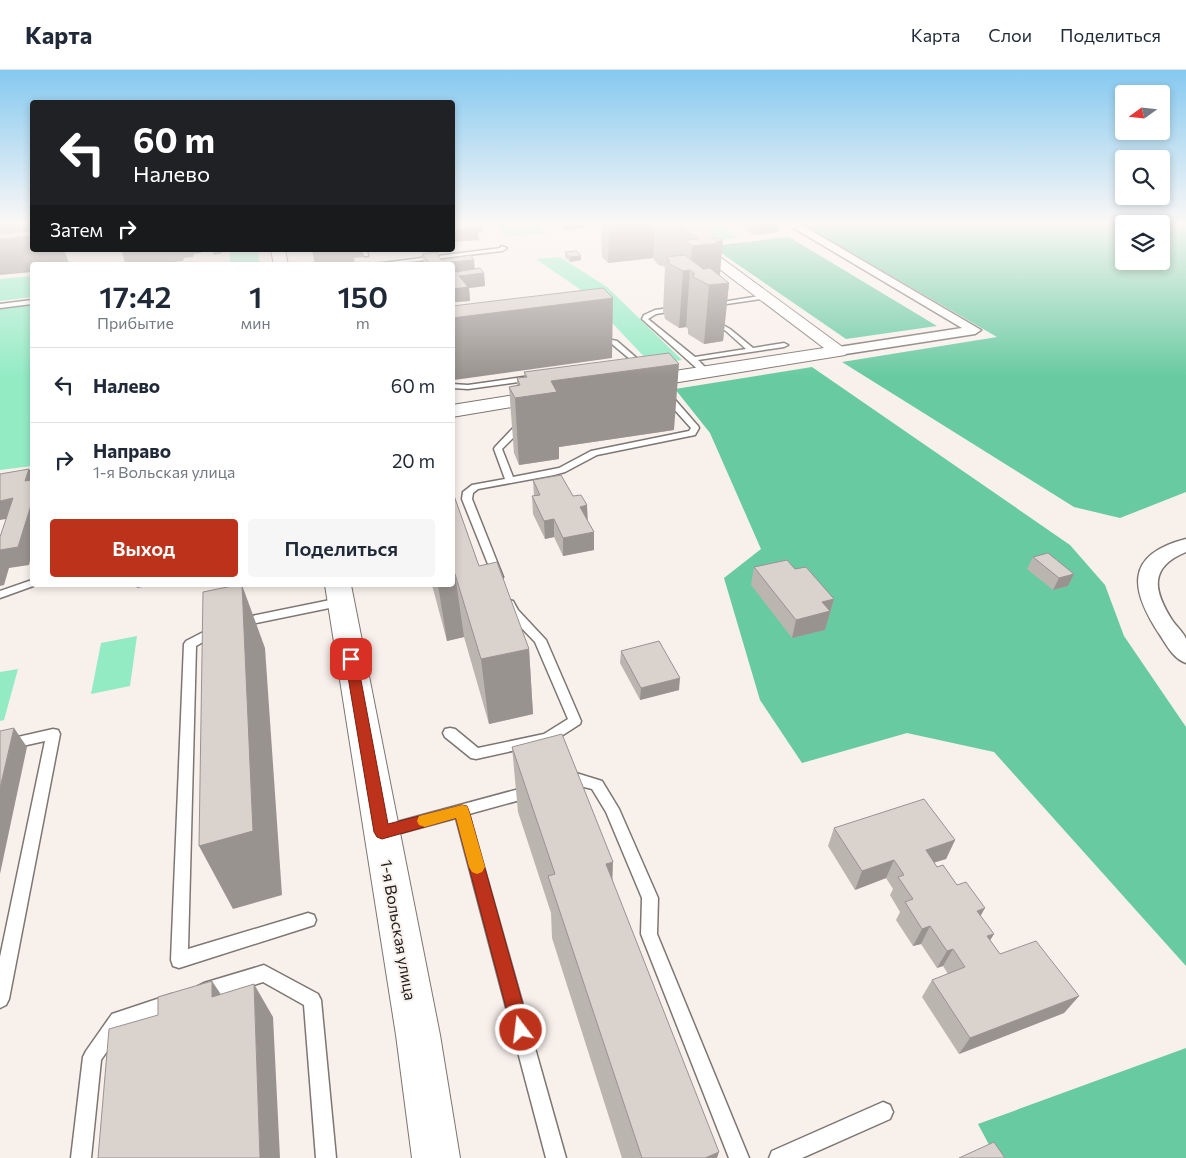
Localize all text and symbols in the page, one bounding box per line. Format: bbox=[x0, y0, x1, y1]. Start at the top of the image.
text: Карта bbox=[25, 20, 92, 49]
text: Карта bbox=[911, 24, 960, 46]
text: Слои bbox=[988, 24, 1032, 46]
text: Поделиться bbox=[1060, 24, 1161, 46]
north arrow bbox=[1115, 85, 1170, 140]
map controls bbox=[1115, 85, 1170, 270]
text: 60 m bbox=[133, 117, 215, 160]
icon: left bbox=[50, 120, 115, 185]
button: search bbox=[1115, 150, 1170, 205]
text: Налево bbox=[133, 160, 210, 187]
icon: right bbox=[113, 215, 141, 243]
button: layers bbox=[1115, 215, 1170, 270]
text: Затем bbox=[50, 218, 103, 241]
text: 17:42 bbox=[99, 277, 171, 314]
text: 1 bbox=[249, 277, 262, 314]
text: 150 bbox=[337, 277, 388, 314]
text: Прибытие bbox=[97, 313, 174, 332]
text: мин bbox=[241, 313, 271, 332]
text: m bbox=[356, 313, 370, 332]
icon: left bbox=[50, 371, 78, 399]
text: Налево bbox=[93, 374, 160, 397]
text: 60 m bbox=[391, 374, 435, 397]
text: Направо bbox=[93, 439, 171, 462]
icon: right bbox=[50, 446, 78, 474]
text: 20 m bbox=[392, 449, 435, 472]
text: 1-я Вольская улица bbox=[93, 462, 235, 481]
button: Выход bbox=[50, 519, 238, 577]
button: Поделиться bbox=[248, 519, 435, 577]
pin bbox=[330, 638, 372, 680]
icon: arrive bbox=[337, 645, 365, 673]
street label: 1-я Вольская улица bbox=[377, 858, 421, 1002]
position arrow bbox=[494, 1003, 546, 1055]

